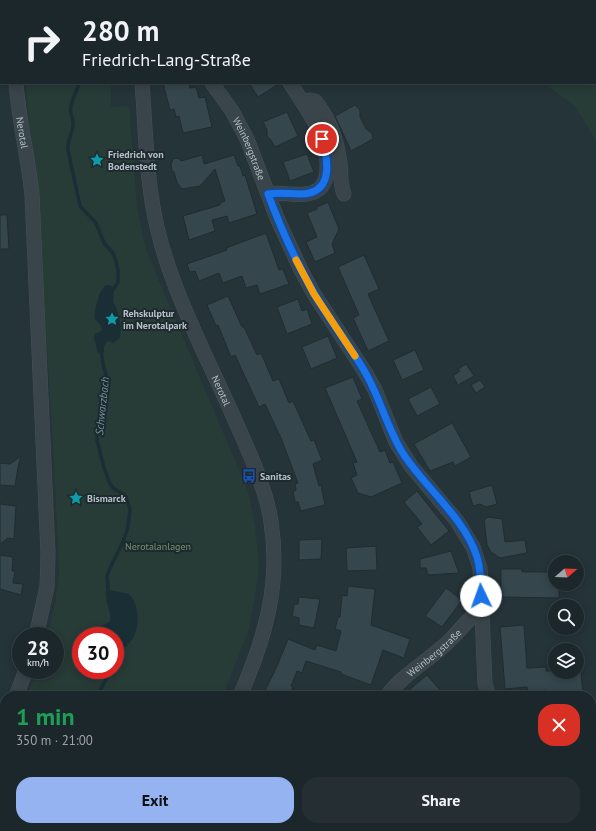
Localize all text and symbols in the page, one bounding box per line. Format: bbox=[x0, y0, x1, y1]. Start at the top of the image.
text: 280 m bbox=[82, 12, 159, 49]
icon: right bbox=[16, 16, 68, 68]
text: Friedrich-Lang-Straße bbox=[82, 48, 251, 71]
street label: Weinbergstraße bbox=[230, 115, 268, 182]
street label: Nerotal bbox=[13, 116, 31, 150]
pin bbox=[305, 122, 339, 156]
icon: arrive bbox=[311, 128, 333, 150]
place label: Friedrich von Bodenstedt bbox=[108, 148, 164, 173]
place icon: Friedrich von Bodenstedt bbox=[89, 152, 105, 168]
place label: Rehskulptur im Nerotalpark bbox=[123, 307, 187, 332]
place icon: Rehskulptur im Nerotalpark bbox=[104, 311, 120, 327]
street label: Nerotal bbox=[208, 373, 234, 408]
water label: Schwarzbach bbox=[92, 376, 112, 436]
bus stop icon: Sanitas bbox=[241, 468, 257, 484]
place label: Sanitas bbox=[260, 470, 291, 483]
place icon: Bismarck bbox=[68, 490, 84, 506]
place label: Bismarck bbox=[87, 492, 126, 505]
park label: Nerotalanlagen bbox=[125, 540, 191, 553]
north arrow bbox=[548, 555, 584, 591]
map controls bbox=[548, 555, 584, 679]
position arrow bbox=[460, 575, 502, 617]
button: search bbox=[548, 599, 584, 635]
street label: Weinbergstraße bbox=[404, 626, 464, 680]
speed limit sign: 30 bbox=[72, 627, 124, 679]
text: 28 bbox=[27, 635, 49, 661]
button: layers bbox=[548, 643, 584, 679]
text: km/h bbox=[27, 656, 49, 669]
text: 1 min bbox=[16, 701, 75, 732]
button: close bbox=[538, 704, 580, 746]
text: 350 m · 21:00 bbox=[16, 732, 93, 749]
button: Exit bbox=[16, 777, 294, 823]
button: Share bbox=[302, 777, 580, 823]

